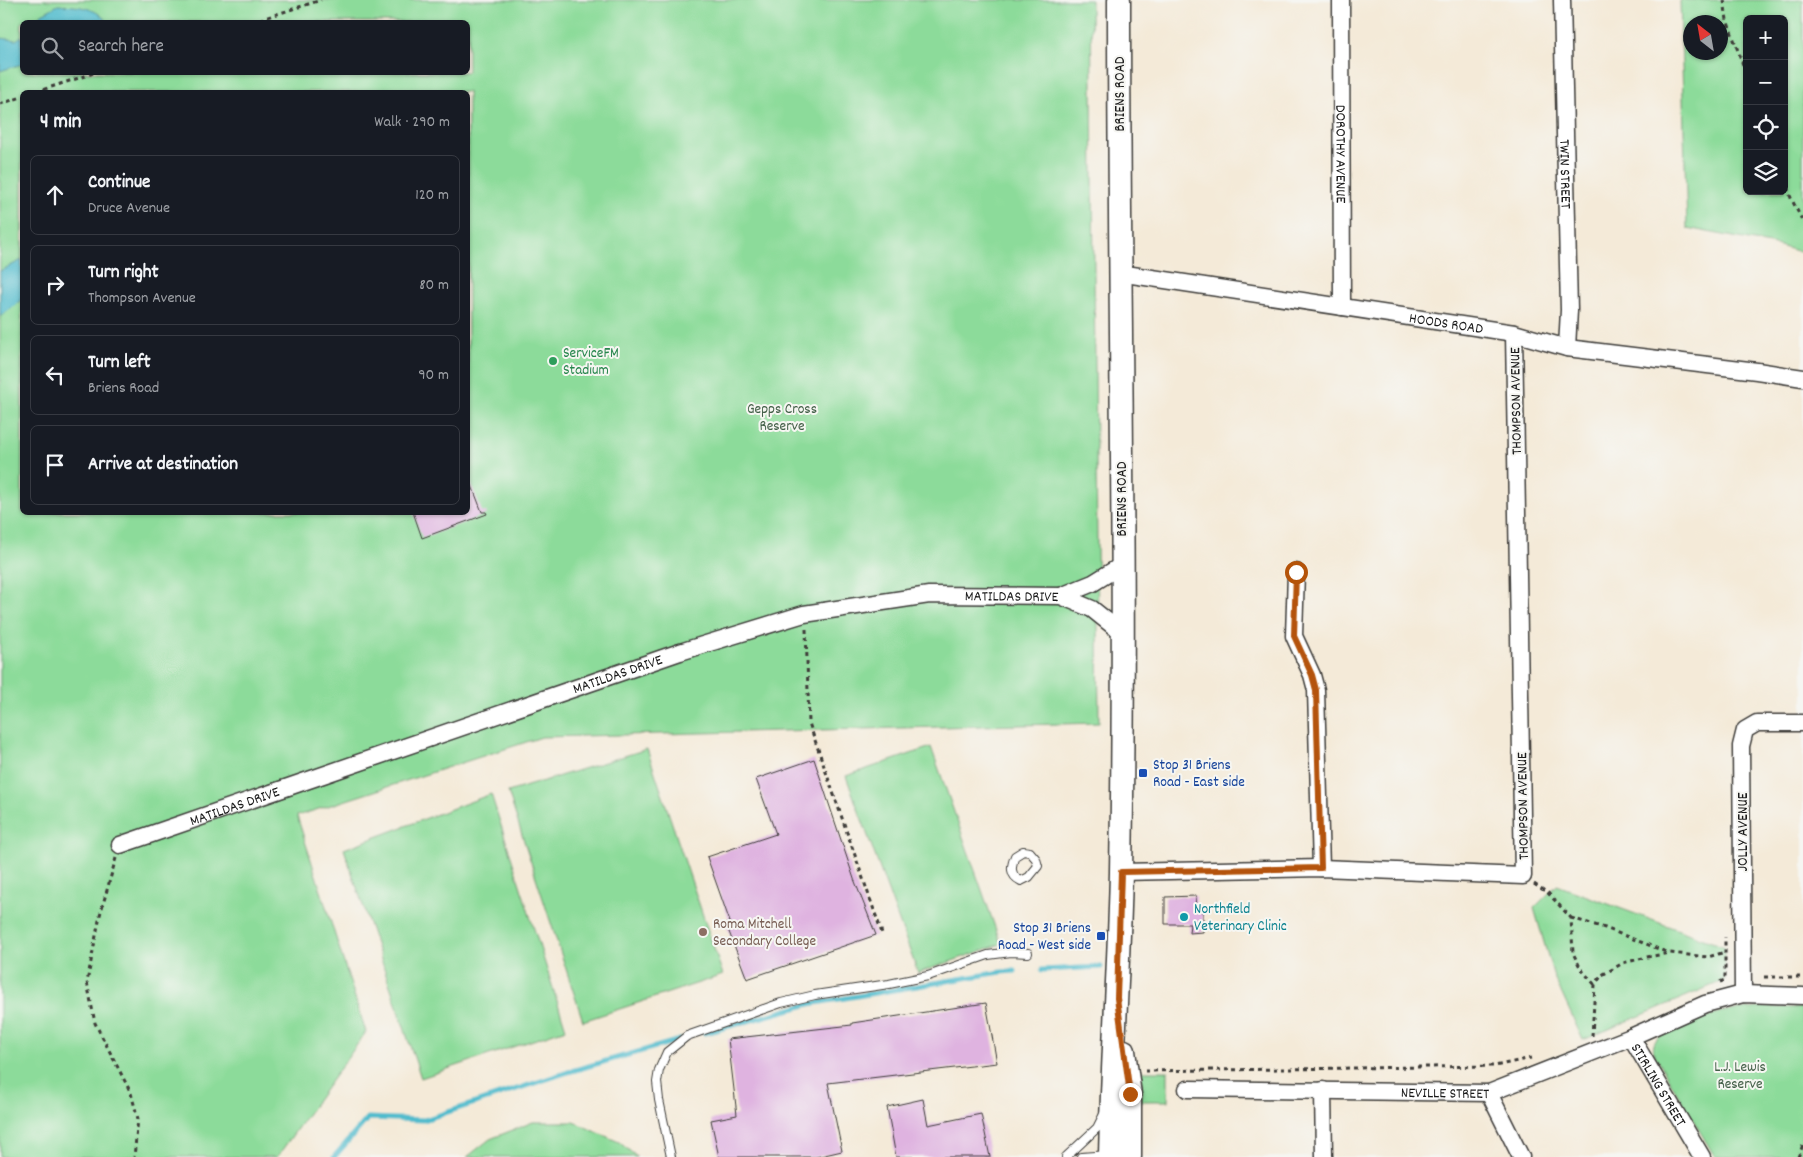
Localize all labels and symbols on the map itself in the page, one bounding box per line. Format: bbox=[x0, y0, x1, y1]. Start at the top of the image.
north arrow bbox=[1683, 15, 1728, 60]
street label: BRIENS ROAD bbox=[1110, 56, 1132, 132]
street label: DOROTHY AVENUE bbox=[1328, 105, 1351, 204]
street label: TWIN STREET bbox=[1552, 139, 1576, 209]
street label: HOODS ROAD bbox=[1407, 308, 1485, 341]
place label: ServiceFM Stadium bbox=[563, 343, 619, 382]
street label: THOMPSON AVENUE bbox=[1505, 347, 1529, 455]
marker: ServiceFM Stadium bbox=[547, 355, 559, 367]
park label: Gepps Cross Reserve bbox=[747, 399, 817, 438]
street label: BRIENS ROAD bbox=[1112, 461, 1134, 537]
route start bbox=[1285, 561, 1308, 584]
street label: MATILDAS DRIVE bbox=[965, 586, 1059, 609]
street label: MATILDAS DRIVE bbox=[570, 650, 666, 701]
street label: THOMPSON AVENUE bbox=[1512, 752, 1536, 860]
place label: Stop 31 Briens Road - East side bbox=[1153, 755, 1245, 794]
marker: Stop 31 Briens Road - East side bbox=[1137, 767, 1149, 779]
street label: MATILDAS DRIVE bbox=[187, 782, 283, 833]
street label: JOLLY AVENUE bbox=[1733, 792, 1755, 871]
place label: Northfield Veterinary Clinic bbox=[1194, 899, 1287, 938]
marker: Northfield Veterinary Clinic bbox=[1178, 911, 1190, 923]
place label: Roma Mitchell Secondary College bbox=[713, 914, 816, 953]
place label: Stop 31 Briens Road - West side bbox=[998, 918, 1091, 957]
marker: Roma Mitchell Secondary College bbox=[697, 926, 709, 938]
marker: Stop 31 Briens Road - West side bbox=[1095, 930, 1107, 942]
street label: STIRLING STREET bbox=[1624, 1040, 1691, 1131]
park label: L.J. Lewis Reserve bbox=[1714, 1057, 1766, 1096]
route end bbox=[1119, 1083, 1142, 1106]
street label: NEVILLE STREET bbox=[1401, 1083, 1489, 1106]

